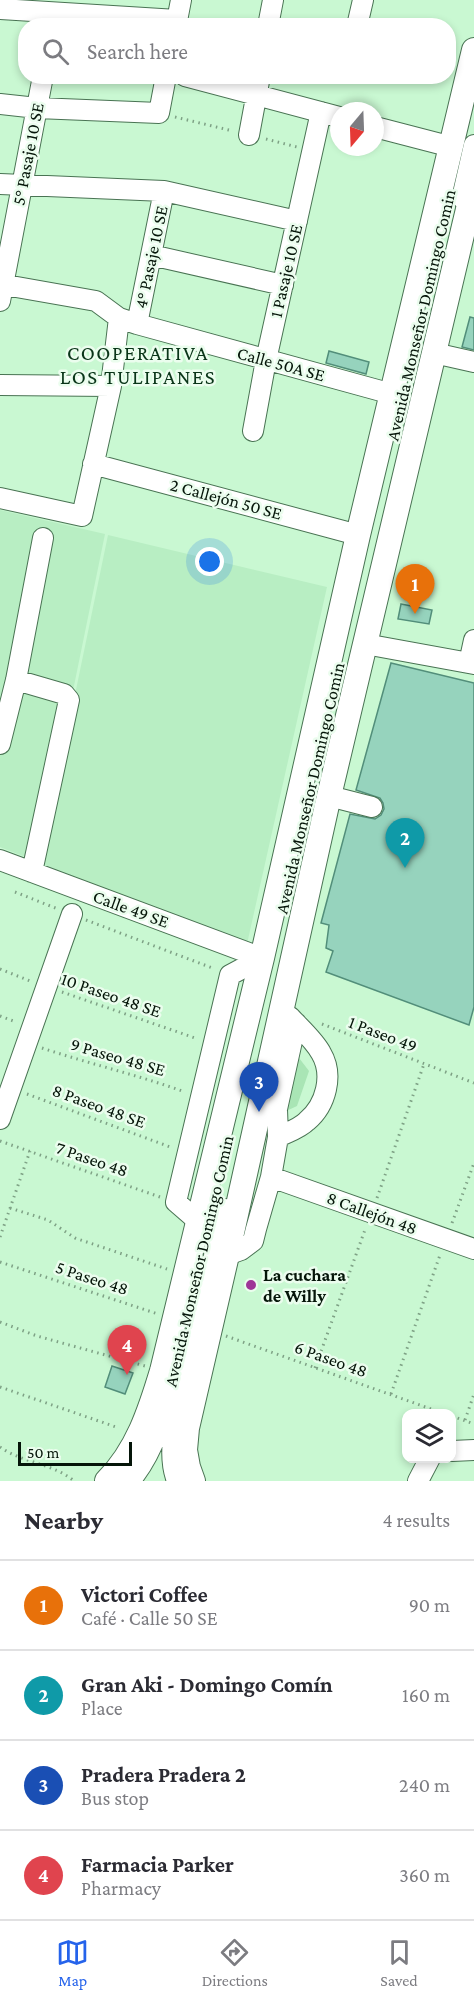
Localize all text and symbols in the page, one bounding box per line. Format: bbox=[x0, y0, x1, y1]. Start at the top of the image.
search box bbox=[18, 18, 456, 84]
icon: search bbox=[39, 35, 72, 68]
text: Search here bbox=[87, 39, 188, 64]
street label: 5° Pasaje 10 SE bbox=[8, 101, 49, 207]
north arrow bbox=[330, 102, 384, 156]
street label: Avenida Monseñor Domingo Comin bbox=[382, 187, 460, 443]
street label: 4° Pasaje 10 SE bbox=[130, 204, 173, 310]
street label: 1 Pasaje 10 SE bbox=[266, 222, 307, 320]
district label: COOPERATIVA LOS TULIPANES bbox=[60, 341, 216, 389]
street label: Calle 50A SE bbox=[235, 343, 327, 385]
street label: 2 Callejón 50 SE bbox=[168, 474, 284, 525]
your location bbox=[195, 547, 224, 576]
pin: 1 bbox=[396, 564, 434, 614]
street label: Avenida Monseñor Domingo Comin bbox=[271, 660, 349, 916]
pin: 2 bbox=[386, 818, 424, 868]
street label: Calle 49 SE bbox=[90, 886, 172, 932]
street label: 10 Paseo 48 SE bbox=[58, 969, 164, 1022]
street label: 1 Paseo 49 bbox=[346, 1012, 420, 1056]
street label: 9 Paseo 48 SE bbox=[68, 1034, 168, 1080]
pin: 3 bbox=[240, 1062, 278, 1112]
street label: 8 Paseo 48 SE bbox=[50, 1080, 149, 1132]
street label: Avenida Monseñor Domingo Comin bbox=[160, 1133, 238, 1389]
street label: 7 Paseo 48 bbox=[53, 1137, 131, 1181]
street label: 8 Callejón 48 bbox=[324, 1187, 420, 1240]
street label: 5 Paseo 48 bbox=[53, 1257, 131, 1299]
place label: La cuchara de Willy bbox=[263, 1265, 346, 1306]
marker: La cuchara de Willy bbox=[244, 1278, 258, 1292]
pin: 4 bbox=[108, 1326, 146, 1375]
street label: 6 Paseo 48 bbox=[292, 1337, 370, 1381]
map controls bbox=[402, 1409, 456, 1463]
button: layers bbox=[402, 1409, 456, 1463]
scale bar bbox=[18, 1439, 132, 1466]
text: 50 m bbox=[27, 1444, 59, 1461]
text: Nearby bbox=[24, 1506, 103, 1535]
text: 4 results bbox=[383, 1509, 450, 1531]
text: Victori Coffee bbox=[81, 1582, 208, 1607]
text: 1 bbox=[40, 1594, 47, 1616]
text: 90 m bbox=[409, 1594, 450, 1616]
text: Café · Calle 50 SE bbox=[81, 1607, 218, 1629]
text: Gran Aki - Domingo Comín bbox=[81, 1672, 333, 1697]
text: 2 bbox=[38, 1684, 49, 1706]
text: 160 m bbox=[402, 1684, 450, 1706]
text: Place bbox=[81, 1697, 123, 1719]
text: Pradera Pradera 2 bbox=[81, 1762, 246, 1787]
text: 3 bbox=[39, 1774, 48, 1796]
text: 240 m bbox=[399, 1774, 450, 1796]
text: Bus stop bbox=[81, 1787, 149, 1809]
text: Farmacia Parker bbox=[81, 1852, 234, 1877]
text: 4 bbox=[38, 1864, 49, 1886]
text: 360 m bbox=[399, 1864, 450, 1886]
text: Pharmacy bbox=[81, 1877, 161, 1899]
tab: Map bbox=[56, 1936, 89, 1989]
tab: Directions bbox=[202, 1936, 268, 1989]
tab: Saved bbox=[380, 1936, 418, 1989]

